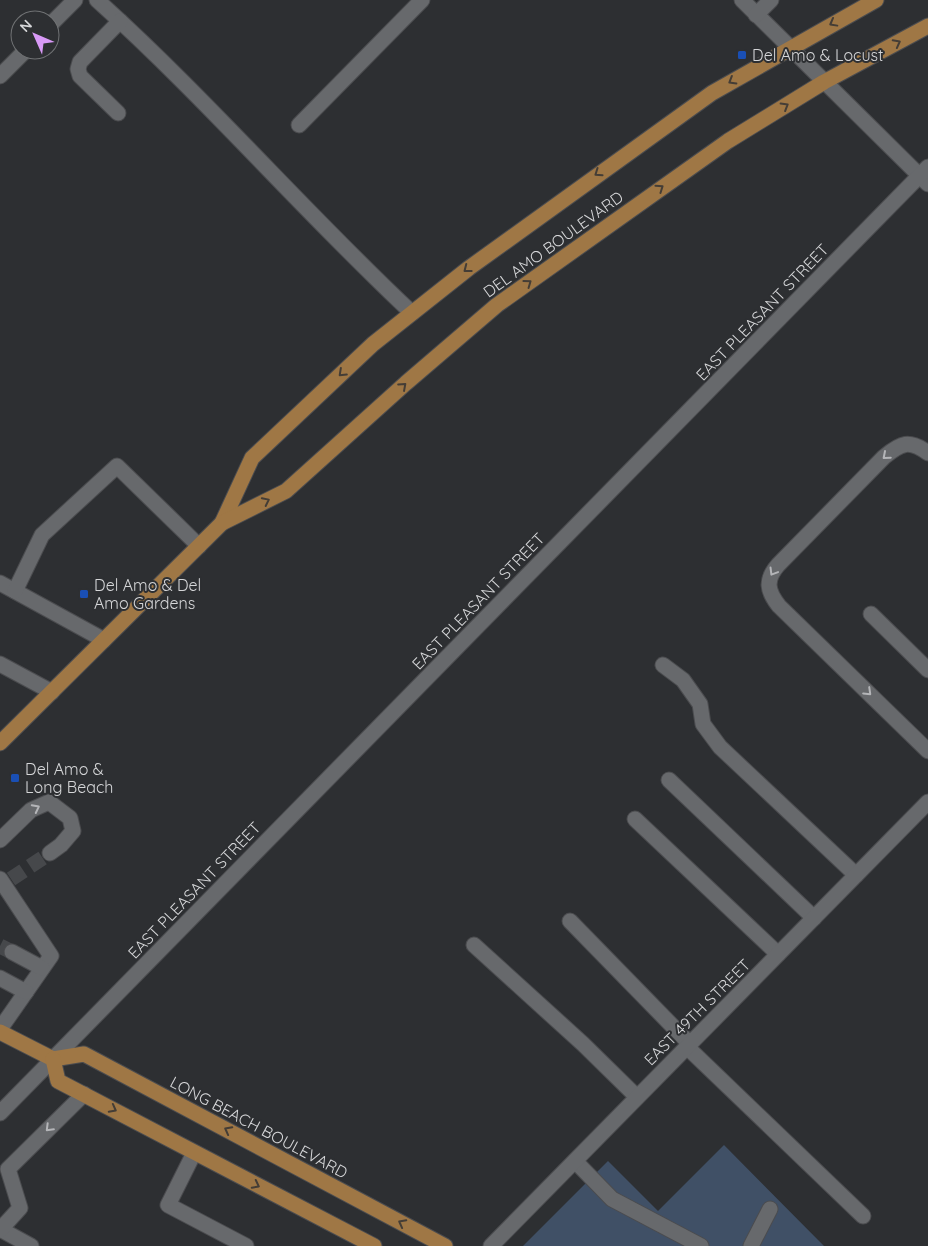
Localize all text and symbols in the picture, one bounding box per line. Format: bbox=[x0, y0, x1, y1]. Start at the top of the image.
north arrow bbox=[10, 10, 60, 60]
text: N bbox=[16, 16, 36, 36]
one-way arrow bbox=[829, 17, 838, 27]
one-way arrow bbox=[892, 39, 901, 49]
place label: Del Amo & Locust bbox=[752, 45, 883, 65]
marker: Del Amo & Locust bbox=[736, 49, 748, 61]
one-way arrow bbox=[728, 75, 737, 85]
one-way arrow bbox=[779, 103, 788, 113]
one-way arrow bbox=[595, 168, 604, 176]
one-way arrow bbox=[655, 185, 664, 194]
street label: DEL AMO BOULEVARD bbox=[479, 187, 627, 301]
street label: EAST PLEASANT STREET bbox=[692, 239, 833, 384]
one-way arrow bbox=[464, 264, 473, 272]
one-way arrow bbox=[523, 279, 532, 289]
one-way arrow bbox=[339, 367, 348, 376]
one-way arrow bbox=[397, 382, 406, 391]
one-way arrow bbox=[882, 450, 891, 459]
one-way arrow bbox=[261, 497, 270, 507]
street label: EAST PLEASANT STREET bbox=[408, 528, 549, 673]
one-way arrow bbox=[769, 567, 779, 576]
place label: Del Amo & Del Amo Gardens bbox=[94, 575, 201, 613]
marker: Del Amo & Del Amo Gardens bbox=[78, 588, 90, 600]
one-way arrow bbox=[862, 687, 871, 696]
place label: Del Amo & Long Beach bbox=[25, 759, 113, 797]
marker: Del Amo & Long Beach bbox=[9, 772, 21, 784]
one-way arrow bbox=[31, 804, 40, 814]
street label: EAST PLEASANT STREET bbox=[124, 817, 265, 962]
street label: EAST 49TH STREET bbox=[640, 954, 755, 1069]
street label: LONG BEACH BOULEVARD bbox=[167, 1072, 351, 1182]
one-way arrow bbox=[107, 1103, 116, 1113]
one-way arrow bbox=[46, 1122, 55, 1131]
one-way arrow bbox=[224, 1127, 233, 1137]
one-way arrow bbox=[251, 1179, 260, 1189]
one-way arrow bbox=[399, 1219, 408, 1229]

